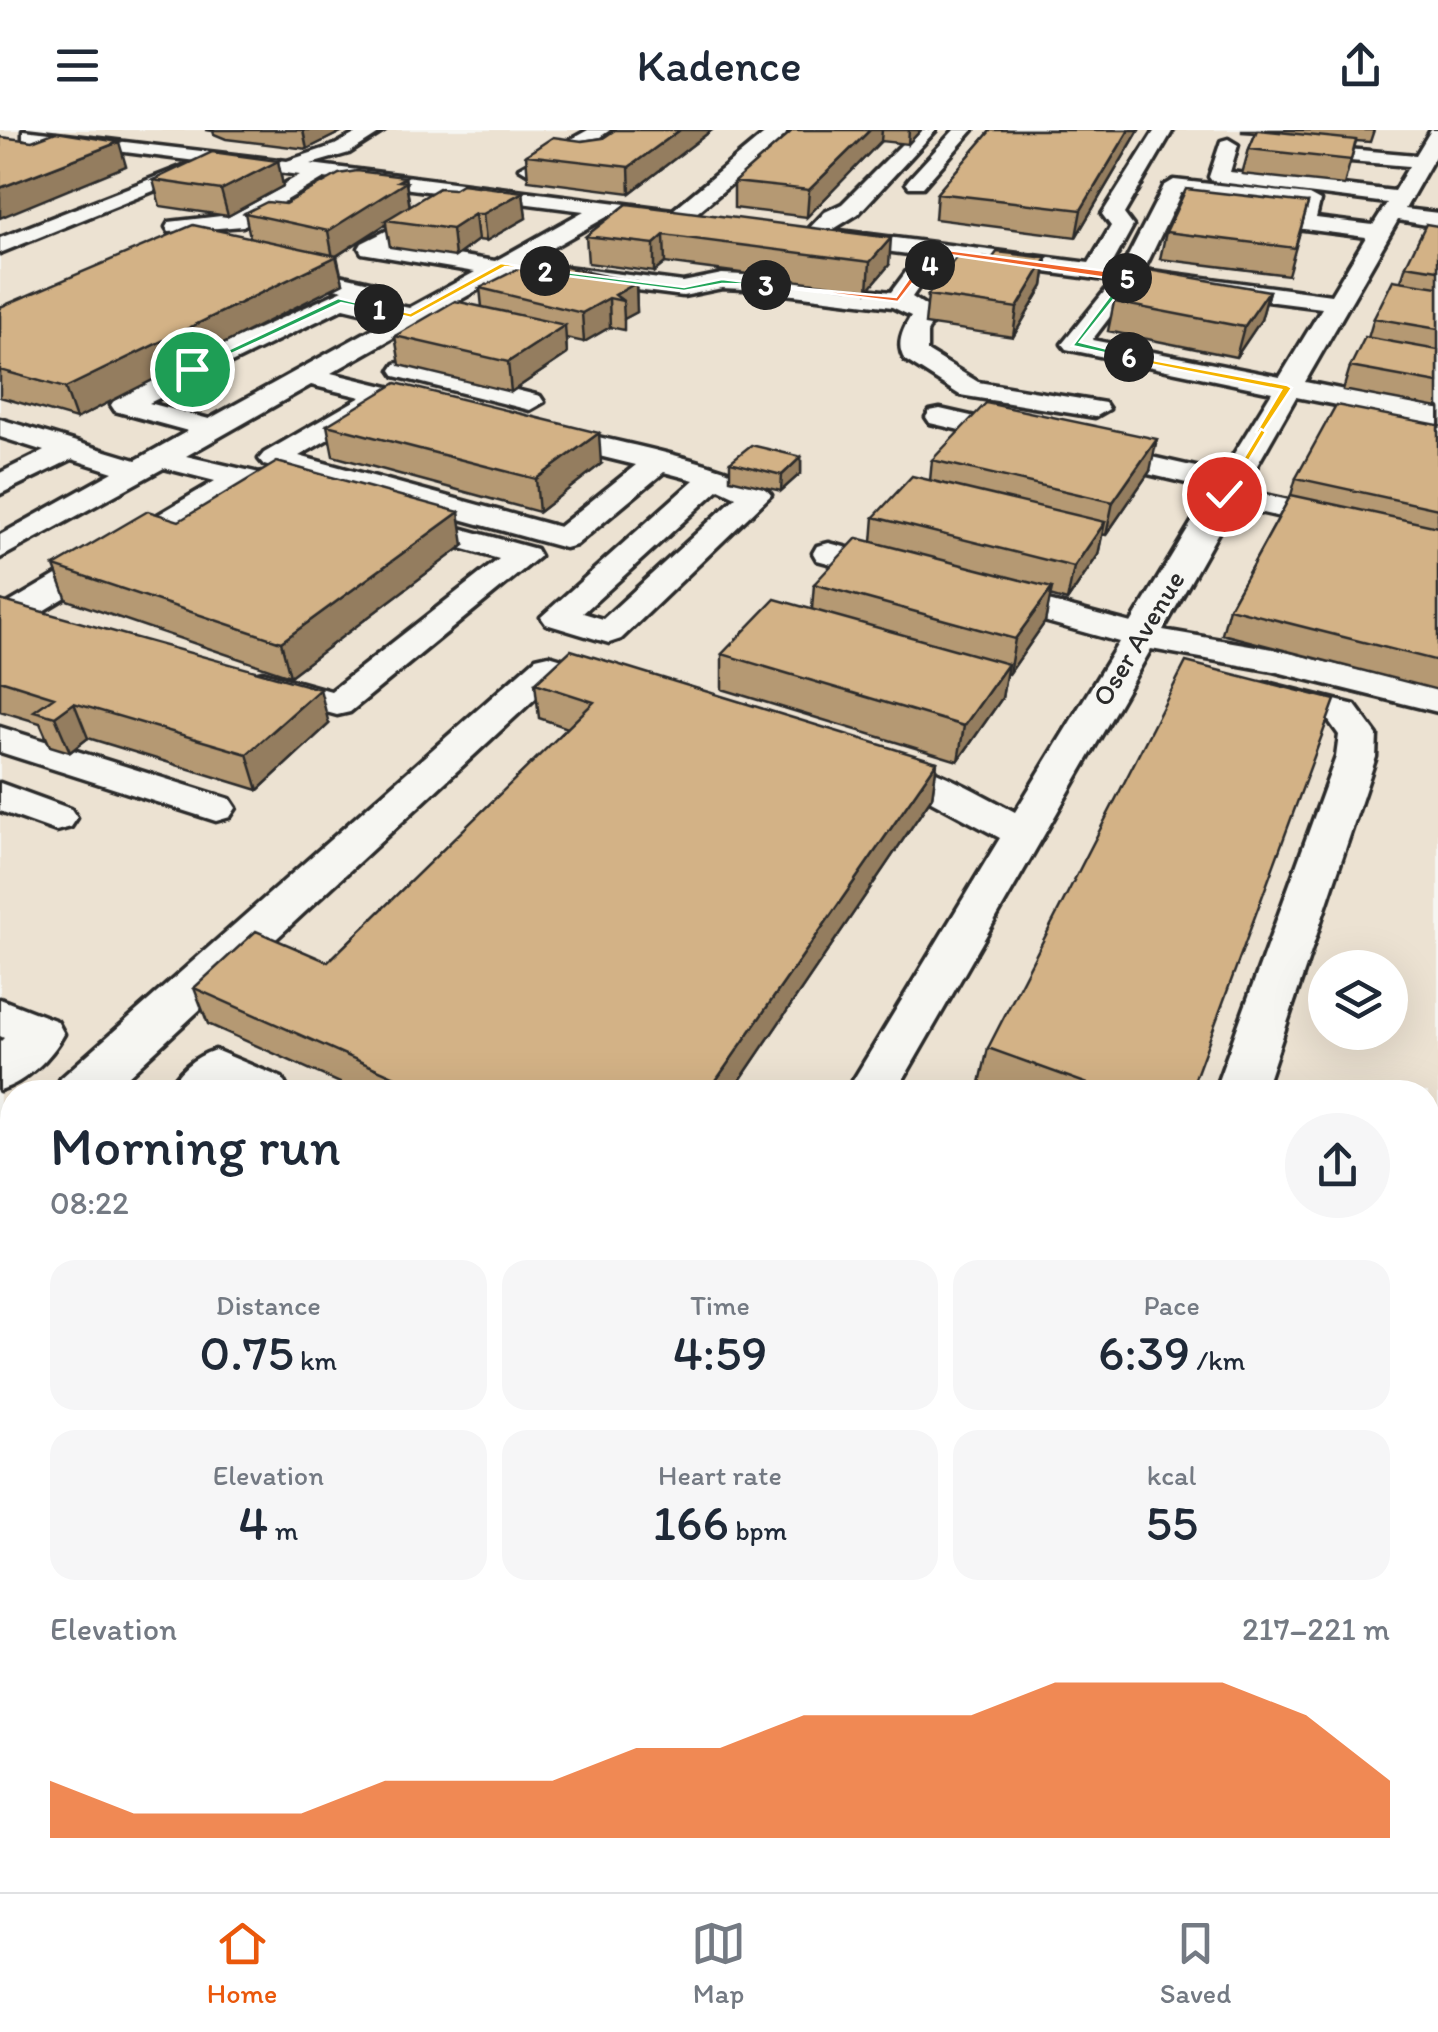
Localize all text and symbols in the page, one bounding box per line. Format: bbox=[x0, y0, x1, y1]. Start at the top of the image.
icon: menu bbox=[50, 38, 105, 93]
text: Kadence bbox=[636, 38, 802, 92]
icon: share bbox=[1333, 38, 1388, 93]
pin: 4 bbox=[905, 240, 955, 290]
pin: 2 bbox=[520, 246, 570, 296]
text: 4 bbox=[922, 248, 938, 282]
pin: 5 bbox=[1102, 253, 1152, 303]
text: 2 bbox=[538, 254, 552, 288]
pin: 3 bbox=[741, 260, 791, 310]
text: 5 bbox=[1120, 261, 1134, 295]
text: 3 bbox=[758, 268, 774, 302]
pin: 1 bbox=[354, 284, 404, 334]
text: 1 bbox=[373, 292, 386, 326]
pin bbox=[150, 327, 235, 412]
pin: 6 bbox=[1104, 332, 1154, 382]
text: 6 bbox=[1122, 340, 1136, 374]
icon: arrive bbox=[165, 342, 220, 397]
pin bbox=[1182, 452, 1267, 537]
icon: check bbox=[1197, 467, 1252, 522]
street label: Oser Avenue bbox=[1084, 564, 1192, 712]
map controls bbox=[1308, 950, 1408, 1050]
button: layers bbox=[1308, 950, 1408, 1050]
text: Morning run bbox=[50, 1113, 341, 1179]
button: share bbox=[1285, 1113, 1390, 1218]
text: 08:22 bbox=[50, 1184, 129, 1222]
text: Distance bbox=[216, 1288, 321, 1322]
text: Time bbox=[690, 1288, 750, 1322]
text: Pace bbox=[1144, 1288, 1200, 1322]
text: 0.75 bbox=[200, 1322, 294, 1383]
text: 4:59 bbox=[673, 1322, 767, 1383]
text: 6:39 bbox=[1098, 1322, 1190, 1383]
text: km bbox=[294, 1343, 337, 1377]
text: /km bbox=[1190, 1343, 1245, 1377]
text: Elevation bbox=[213, 1458, 324, 1492]
text: Heart rate bbox=[658, 1458, 782, 1492]
text: kcal bbox=[1147, 1458, 1197, 1492]
text: 4 bbox=[238, 1492, 268, 1553]
text: 166 bbox=[653, 1492, 729, 1553]
text: 55 bbox=[1145, 1492, 1198, 1553]
text: m bbox=[268, 1513, 298, 1547]
text: bpm bbox=[729, 1513, 787, 1547]
text: Elevation bbox=[50, 1610, 177, 1648]
text: 217–221 m bbox=[1242, 1610, 1390, 1648]
tab: Home bbox=[207, 1916, 277, 2010]
tab: Map bbox=[691, 1916, 746, 2010]
tab: Saved bbox=[1160, 1916, 1231, 2010]

